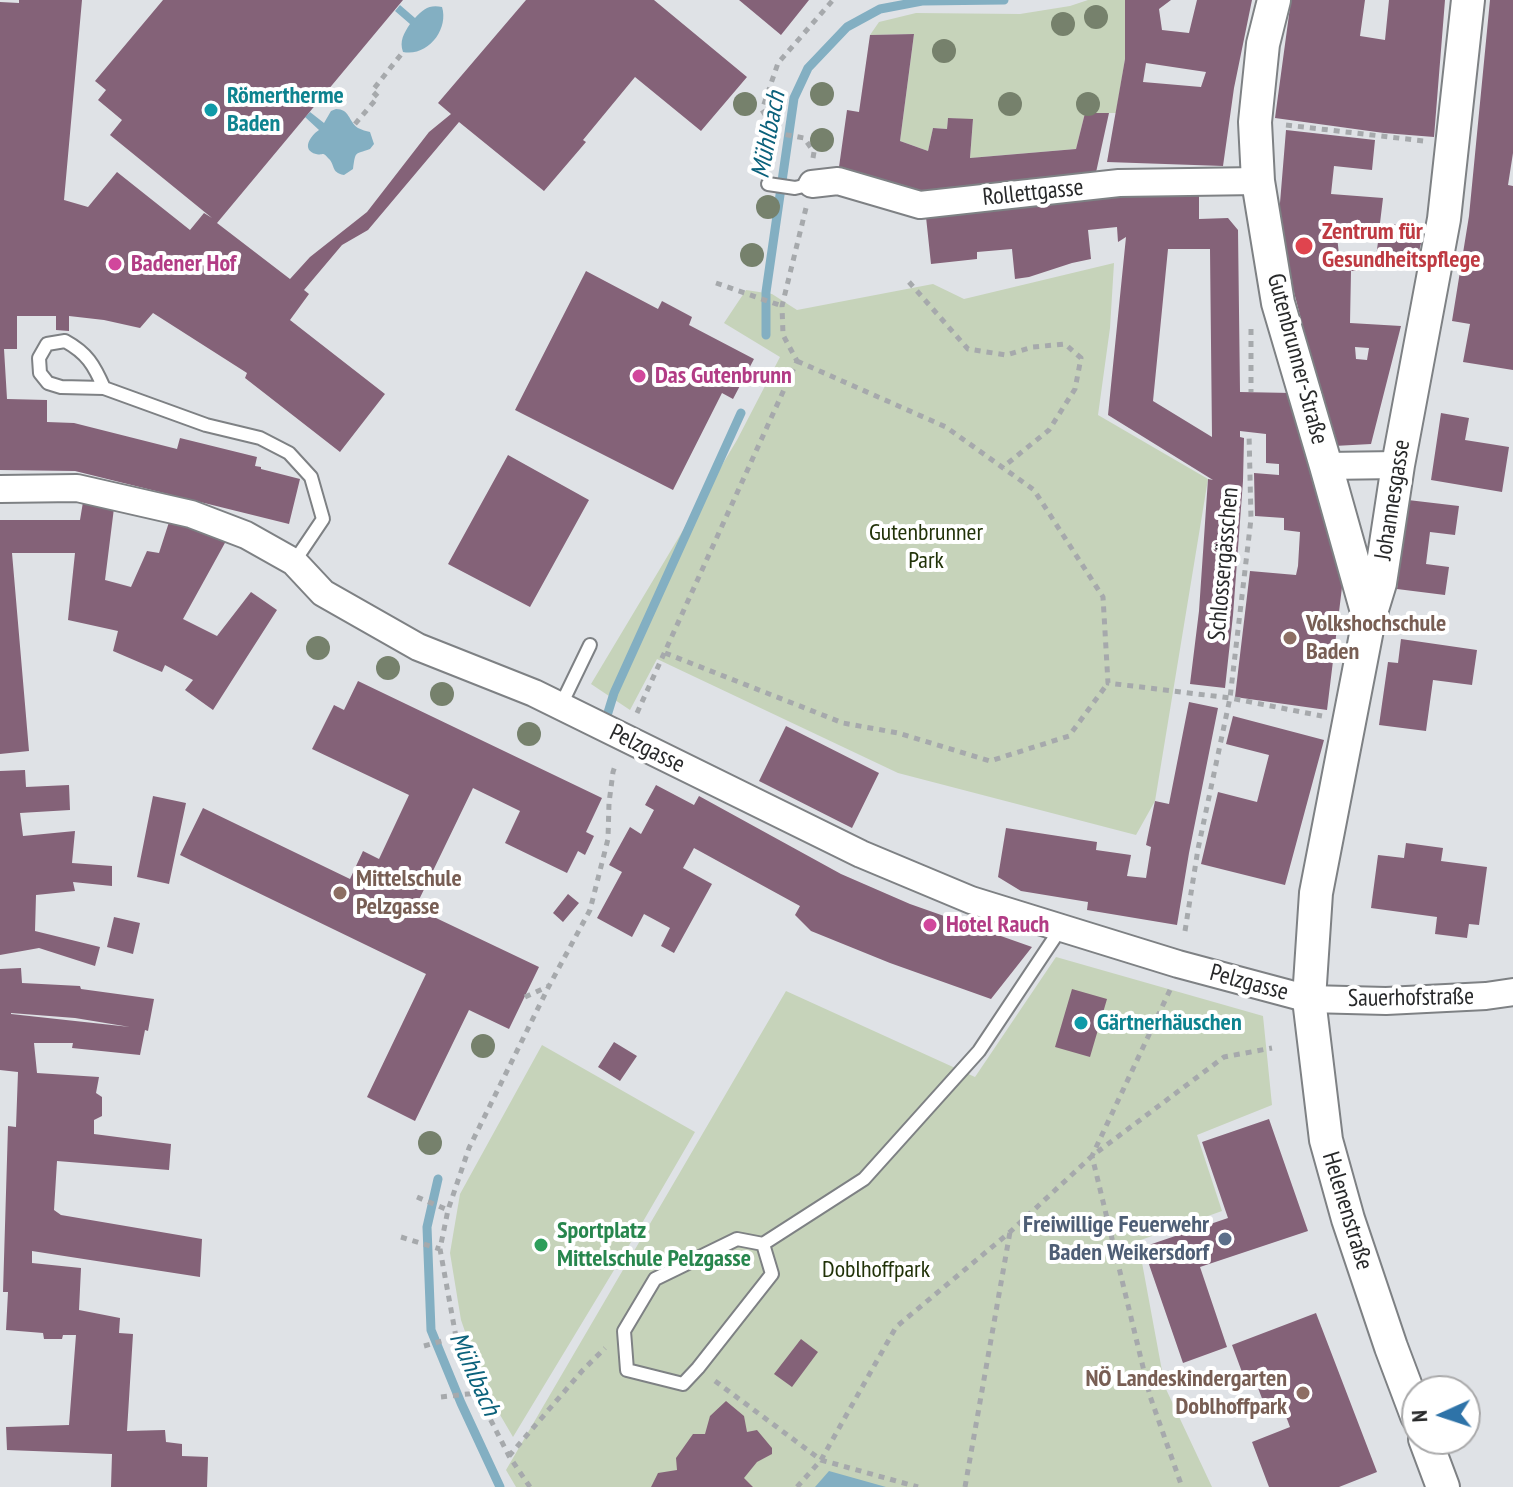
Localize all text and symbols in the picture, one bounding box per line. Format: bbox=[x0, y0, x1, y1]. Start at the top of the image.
place label: Römertherme Baden bbox=[227, 82, 344, 138]
water label: Mühlbach bbox=[745, 89, 793, 181]
marker: Römertherme Baden bbox=[202, 101, 220, 119]
street label: Rollettgasse bbox=[981, 173, 1085, 213]
place label: Zentrum für Gesundheitspflege bbox=[1322, 218, 1480, 274]
marker: Zentrum für Gesundheitspflege bbox=[1293, 235, 1315, 257]
place label: Badener Hof bbox=[131, 250, 236, 278]
marker: Badener Hof bbox=[106, 255, 124, 273]
street label: Gutenbrunner-Straße bbox=[1260, 270, 1334, 448]
place label: Das Gutenbrunn bbox=[655, 362, 792, 390]
marker: Das Gutenbrunn bbox=[630, 367, 648, 385]
street label: Johannesgasse bbox=[1369, 438, 1417, 562]
street label: Schlossergässchen bbox=[1203, 486, 1245, 642]
park label: Gutenbrunner Park bbox=[869, 519, 983, 575]
place label: Volkshochschule Baden bbox=[1306, 610, 1446, 666]
marker: Volkshochschule Baden bbox=[1281, 629, 1299, 647]
street label: Pelzgasse bbox=[605, 719, 689, 779]
place label: Mittelschule Pelzgasse bbox=[356, 865, 462, 921]
marker: Mittelschule Pelzgasse bbox=[331, 884, 349, 902]
place label: Hotel Rauch bbox=[946, 911, 1049, 939]
marker: Hotel Rauch bbox=[921, 916, 939, 934]
street label: Pelzgasse bbox=[1207, 959, 1291, 1007]
street label: Sauerhofstraße bbox=[1348, 983, 1474, 1013]
place label: Gärtnerhäuschen bbox=[1097, 1009, 1242, 1037]
marker: Gärtnerhäuschen bbox=[1072, 1014, 1090, 1032]
street label: Helenenstraße bbox=[1315, 1149, 1379, 1273]
place label: Freiwillige Feuerwehr Baden Weikersdorf bbox=[1023, 1211, 1209, 1267]
place label: Sportplatz Mittelschule Pelzgasse bbox=[557, 1217, 751, 1273]
marker: Freiwillige Feuerwehr Baden Weikersdorf bbox=[1216, 1230, 1234, 1248]
marker: Sportplatz Mittelschule Pelzgasse bbox=[532, 1236, 550, 1254]
park label: Doblhoffpark bbox=[822, 1256, 930, 1284]
water label: Mühlbach bbox=[442, 1328, 506, 1420]
place label: NÖ Landeskindergarten Doblhoffpark bbox=[1085, 1365, 1287, 1421]
north arrow bbox=[1401, 1375, 1481, 1455]
marker: NÖ Landeskindergarten Doblhoffpark bbox=[1294, 1384, 1312, 1402]
text: N bbox=[1405, 1409, 1433, 1423]

